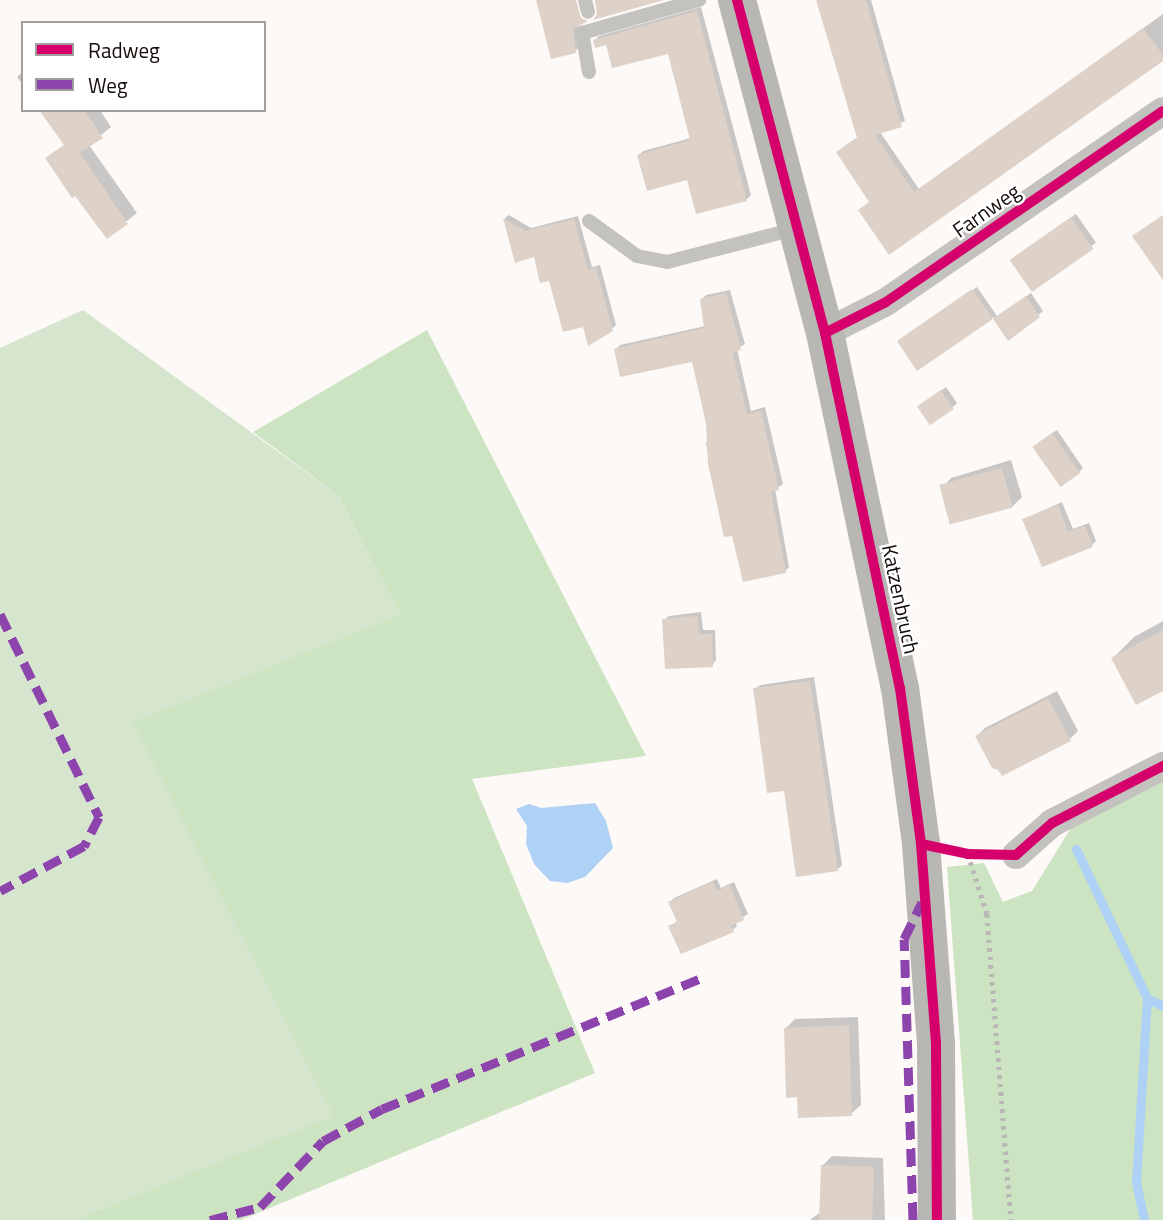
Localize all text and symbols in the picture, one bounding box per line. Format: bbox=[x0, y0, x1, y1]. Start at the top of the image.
legend bbox=[21, 21, 266, 112]
text: Radweg bbox=[88, 34, 160, 66]
text: Weg bbox=[88, 69, 128, 101]
street label: Farnweg bbox=[947, 178, 1025, 242]
street label: Katzenbruch bbox=[877, 542, 925, 656]

